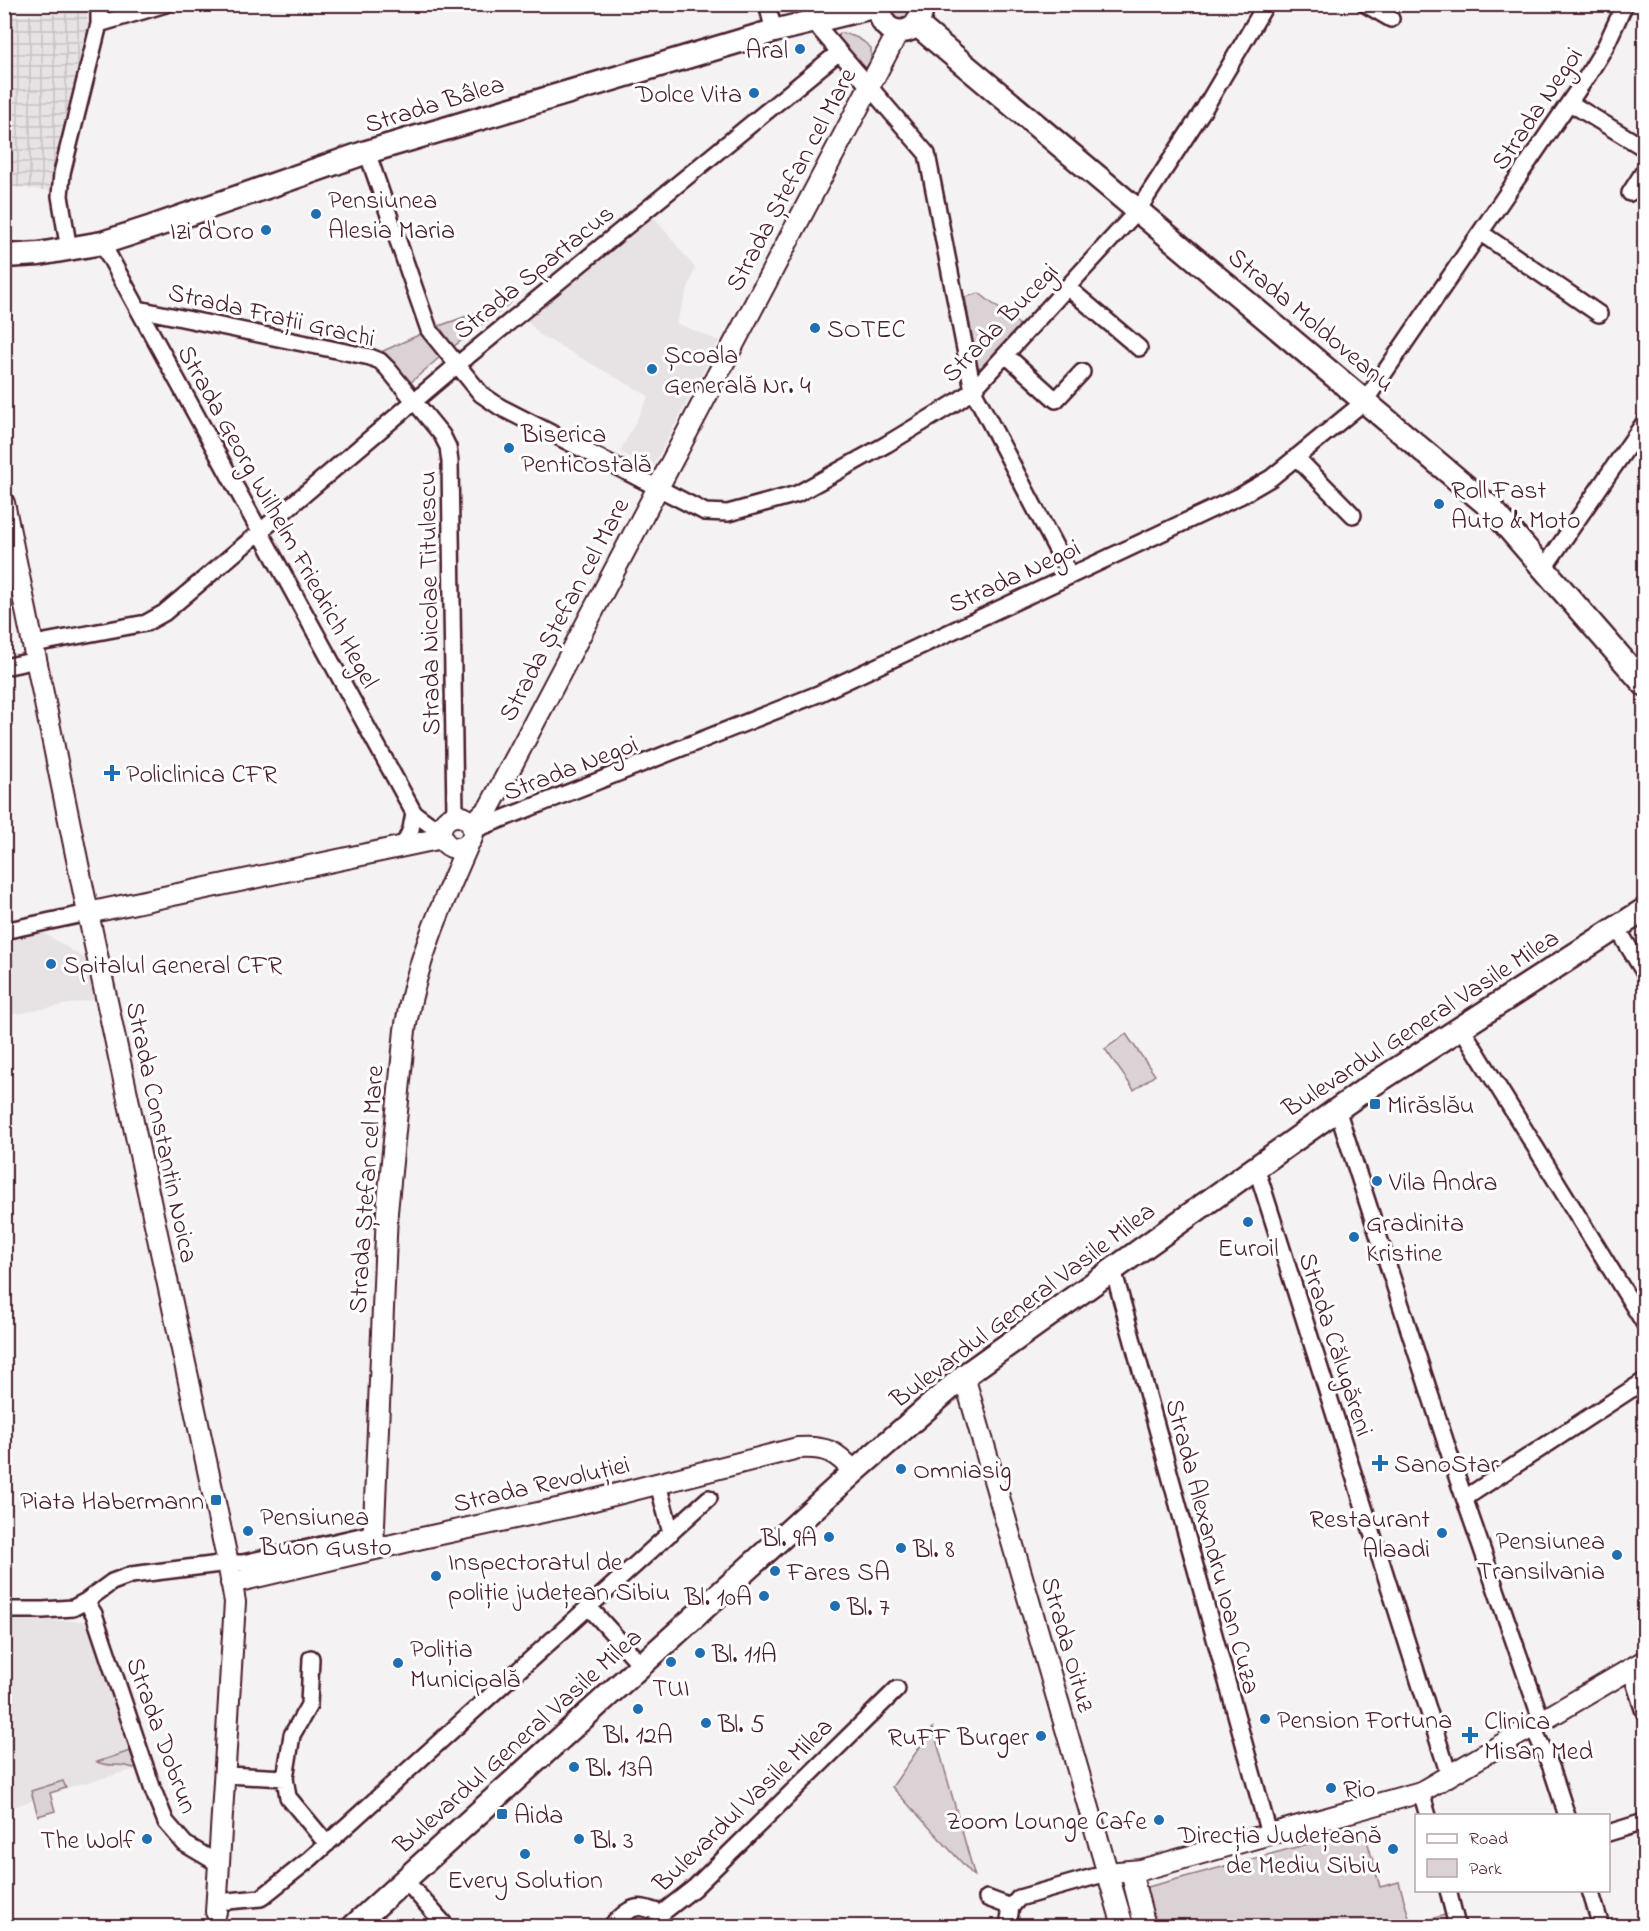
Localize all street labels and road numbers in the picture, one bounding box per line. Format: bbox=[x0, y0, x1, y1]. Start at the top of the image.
street label: Strada Negoi bbox=[1483, 40, 1594, 179]
street label: Strada Ștefan cel Mare bbox=[717, 61, 868, 299]
street label: Strada Bâlea bbox=[360, 67, 509, 145]
street label: Strada Spartacus bbox=[446, 196, 624, 350]
street label: Strada Moldoveanu bbox=[1218, 240, 1402, 403]
street label: Strada Bucegi bbox=[934, 255, 1069, 393]
street label: Strada Frații Grachi bbox=[164, 275, 378, 359]
street label: Strada Georg Wilhelm Friedrich Hegel bbox=[166, 339, 387, 696]
street label: Strada Nicolae Titulescu bbox=[410, 470, 452, 735]
street label: Strada Ștefan cel Mare bbox=[490, 491, 641, 729]
street label: Strada Negoi bbox=[943, 531, 1088, 625]
street label: Strada Negoi bbox=[498, 727, 644, 813]
street label: Bulevardul General Vasile Milea bbox=[1275, 921, 1568, 1129]
street label: Strada Constantin Noica bbox=[114, 998, 206, 1267]
street label: Strada Ștefan cel Mare bbox=[340, 1063, 396, 1315]
street label: Bulevardul General Vasile Milea bbox=[882, 1194, 1164, 1419]
street label: Strada Călugăreni bbox=[1287, 1248, 1382, 1442]
street label: Strada Alexandru Ioan Cuza bbox=[1153, 1395, 1269, 1699]
street label: Strada Revoluției bbox=[450, 1447, 634, 1525]
street label: Strada Oituz bbox=[1029, 1573, 1104, 1717]
street label: Bulevardul General Vasile Milea bbox=[385, 1620, 652, 1865]
street label: Strada Dobrun bbox=[114, 1653, 206, 1820]
street label: Bulevardul Vasile Milea bbox=[645, 1710, 843, 1903]

